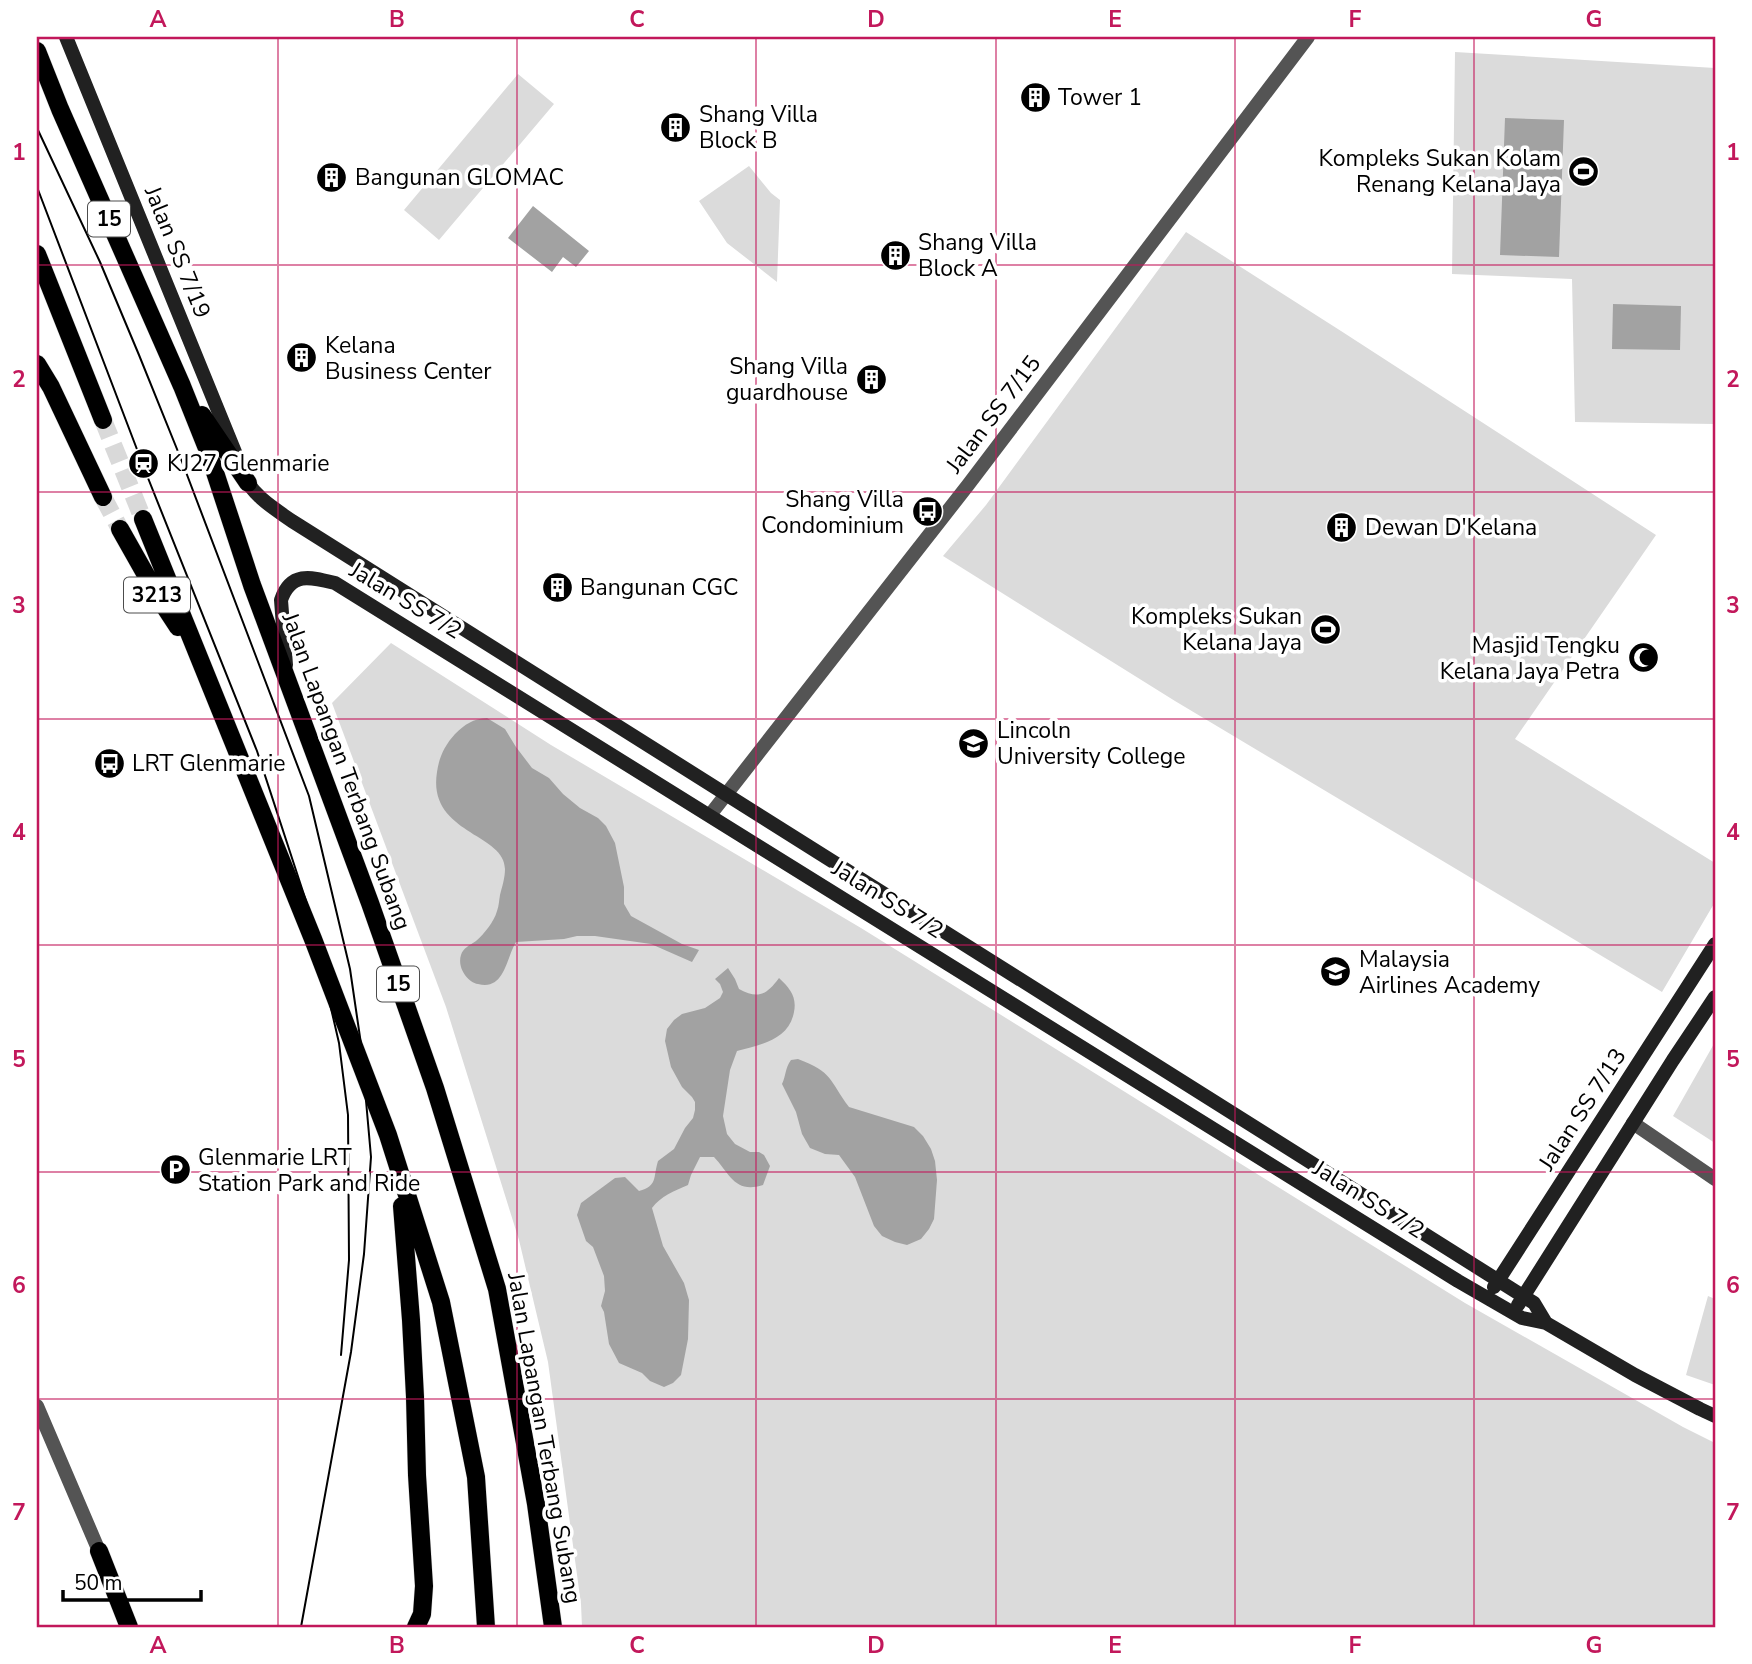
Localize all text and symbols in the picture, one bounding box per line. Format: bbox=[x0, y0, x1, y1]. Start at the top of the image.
text: A bbox=[149, 4, 167, 35]
text: B bbox=[389, 4, 405, 35]
text: C bbox=[629, 4, 645, 35]
text: D bbox=[867, 4, 885, 35]
text: E bbox=[1108, 4, 1122, 35]
text: F bbox=[1349, 4, 1362, 35]
text: G bbox=[1586, 4, 1602, 35]
building icon: Tower 1 bbox=[1018, 80, 1052, 114]
place label: Tower 1 bbox=[1058, 82, 1142, 113]
place label: Shang Villa Block B bbox=[699, 99, 818, 156]
building icon: Shang Villa Block B bbox=[659, 110, 693, 144]
text: 1 bbox=[12, 137, 26, 168]
text: 1 bbox=[1726, 137, 1740, 168]
place label: Kompleks Sukan Kolam Renang Kelana Jaya bbox=[1319, 143, 1561, 200]
sports icon: Kompleks Sukan Kolam Renang Kelana Jaya bbox=[1567, 154, 1601, 188]
building icon: Bangunan GLOMAC bbox=[315, 160, 349, 194]
place label: Bangunan GLOMAC bbox=[355, 162, 564, 193]
street label: Jalan SS 7/19 bbox=[137, 181, 218, 323]
road number: 15 bbox=[88, 202, 130, 236]
place label: Shang Villa Block A bbox=[918, 227, 1037, 284]
building icon: Shang Villa Block A bbox=[878, 238, 912, 272]
place label: Kelana Business Center bbox=[325, 330, 492, 387]
building icon: Kelana Business Center bbox=[285, 341, 319, 375]
street label: Jalan SS 7/15 bbox=[938, 349, 1048, 480]
place label: Shang Villa guardhouse bbox=[726, 351, 848, 408]
building icon: Shang Villa guardhouse bbox=[854, 362, 888, 396]
text: 2 bbox=[12, 364, 26, 395]
text: 2 bbox=[1726, 364, 1740, 395]
station icon: KJ27 Glenmarie bbox=[127, 446, 161, 480]
place label: KJ27 Glenmarie bbox=[167, 448, 329, 479]
place label: Shang Villa Condominium bbox=[761, 484, 904, 541]
bus stop icon: Shang Villa Condominium bbox=[910, 495, 944, 529]
building icon: Dewan D'Kelana bbox=[1325, 510, 1359, 544]
place label: Dewan D'Kelana bbox=[1365, 512, 1537, 543]
street label: Jalan SS 7/2 bbox=[343, 554, 468, 646]
building icon: Bangunan CGC bbox=[540, 570, 574, 604]
place label: Bangunan CGC bbox=[580, 572, 739, 603]
road number: 3213 bbox=[124, 578, 190, 612]
text: 3 bbox=[12, 590, 26, 621]
text: 3 bbox=[1726, 590, 1740, 621]
place label: Kompleks Sukan Kelana Jaya bbox=[1131, 601, 1302, 658]
street label: Jalan Lapangan Terbang Subang bbox=[274, 607, 418, 934]
sports icon: Kompleks Sukan Kelana Jaya bbox=[1308, 612, 1342, 646]
place label: Masjid Tengku Kelana Jaya Petra bbox=[1440, 630, 1620, 687]
mosque icon: Masjid Tengku Kelana Jaya Petra bbox=[1626, 641, 1660, 675]
place label: Lincoln University College bbox=[997, 715, 1185, 772]
school or university icon: Lincoln University College bbox=[957, 726, 991, 760]
bus stop icon: LRT Glenmarie bbox=[92, 746, 126, 780]
place label: LRT Glenmarie bbox=[132, 748, 286, 779]
text: 4 bbox=[12, 817, 26, 848]
text: 4 bbox=[1726, 817, 1740, 848]
street label: Jalan SS 7/2 bbox=[825, 852, 949, 946]
place label: Malaysia Airlines Academy bbox=[1359, 944, 1540, 1001]
school or university icon: Malaysia Airlines Academy bbox=[1319, 955, 1353, 989]
road number: 15 bbox=[377, 967, 419, 1002]
street label: Jalan SS 7/13 bbox=[1531, 1042, 1633, 1177]
text: 5 bbox=[12, 1044, 26, 1075]
text: 5 bbox=[1726, 1044, 1740, 1075]
place label: Glenmarie LRT Station Park and Ride bbox=[198, 1142, 420, 1199]
street label: Jalan SS 7/2 bbox=[1306, 1152, 1430, 1246]
parking icon: Glenmarie LRT Station Park and Ride bbox=[158, 1153, 192, 1187]
street label: Jalan Lapangan Terbang Subang bbox=[500, 1269, 589, 1606]
text: 6 bbox=[12, 1270, 26, 1301]
text: 6 bbox=[1726, 1270, 1740, 1301]
text: 7 bbox=[12, 1497, 26, 1528]
text: 7 bbox=[1726, 1497, 1740, 1528]
scale bar bbox=[63, 1559, 201, 1603]
text: 50 m bbox=[74, 1569, 123, 1597]
text: A bbox=[149, 1630, 167, 1661]
text: B bbox=[389, 1630, 405, 1661]
text: C bbox=[629, 1630, 645, 1661]
text: D bbox=[867, 1630, 885, 1661]
text: E bbox=[1108, 1630, 1122, 1661]
text: F bbox=[1349, 1630, 1362, 1661]
text: G bbox=[1586, 1630, 1602, 1661]

